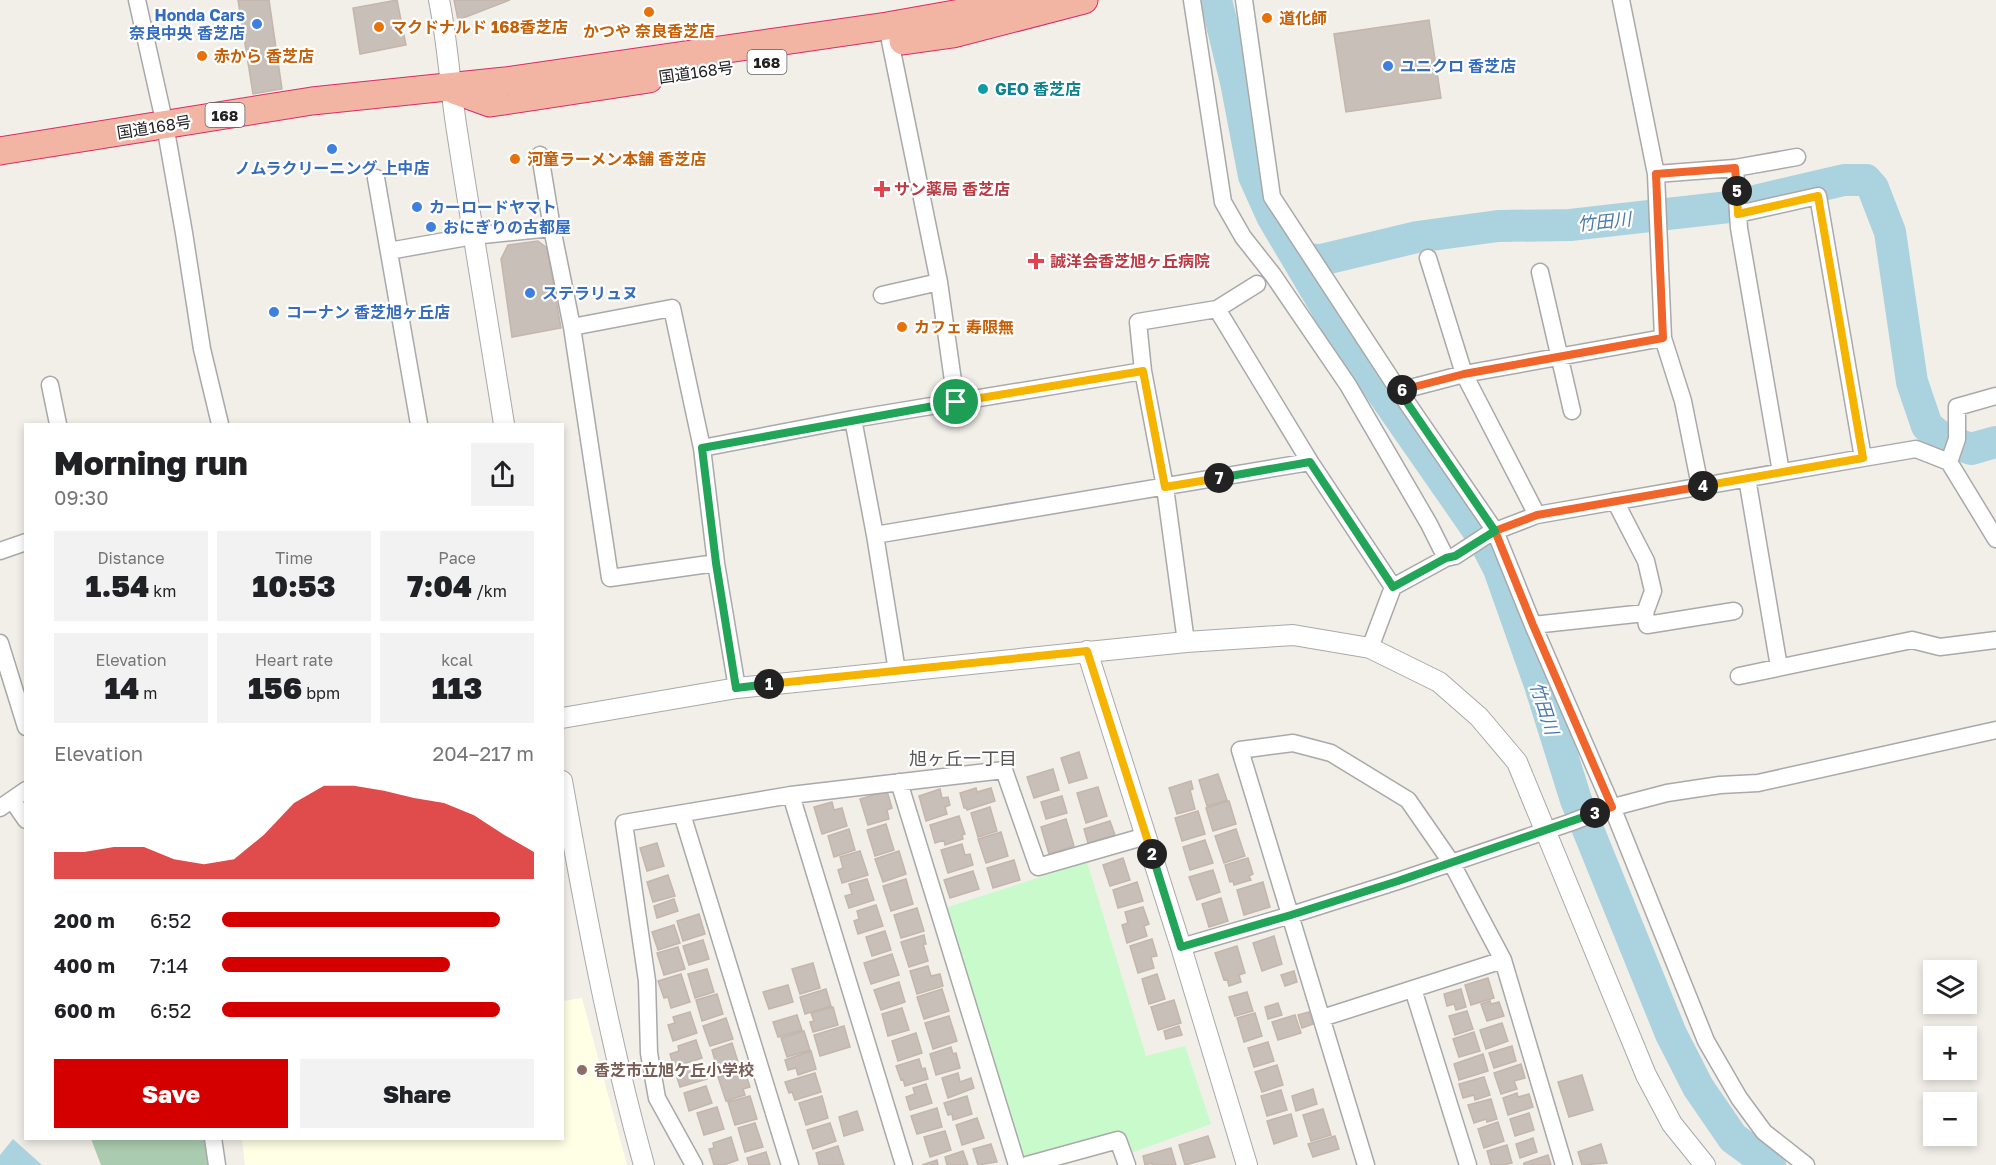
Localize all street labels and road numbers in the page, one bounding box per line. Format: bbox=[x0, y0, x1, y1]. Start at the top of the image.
road number: 168 bbox=[748, 50, 786, 74]
street label: 国道168号 bbox=[657, 57, 735, 87]
road number: 168 bbox=[206, 103, 244, 127]
street label: 国道168号 bbox=[115, 111, 193, 143]

